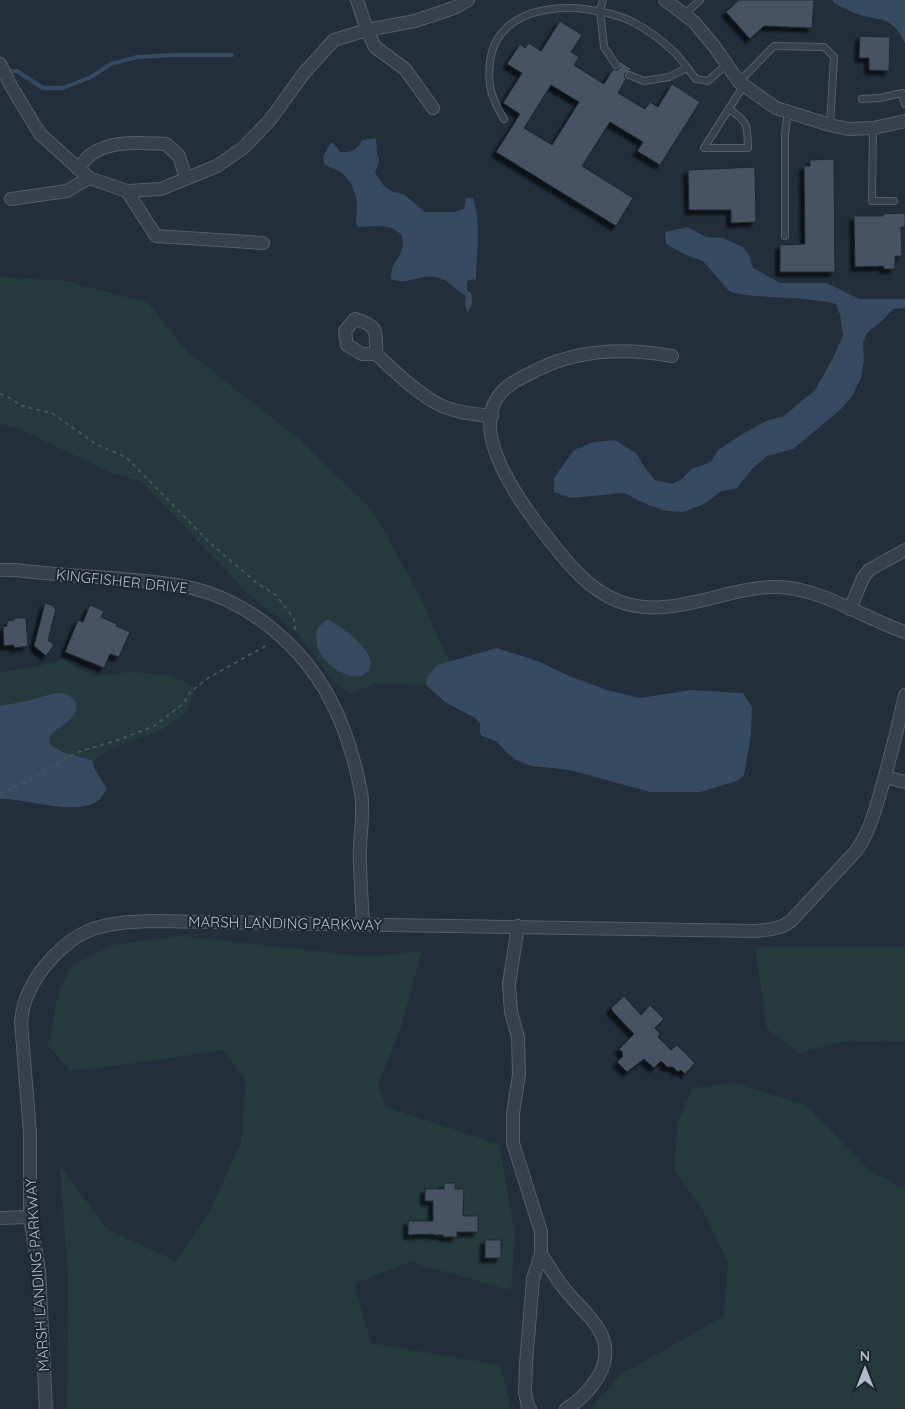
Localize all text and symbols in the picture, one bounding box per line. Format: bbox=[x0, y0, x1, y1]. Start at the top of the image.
street label: KINGFISHER DRIVE bbox=[55, 565, 189, 597]
street label: MARSH LANDING PARKWAY bbox=[188, 912, 383, 934]
street label: MARSH LANDING PARKWAY bbox=[21, 1177, 53, 1372]
north arrow bbox=[840, 1344, 890, 1394]
text: N bbox=[860, 1347, 870, 1365]

